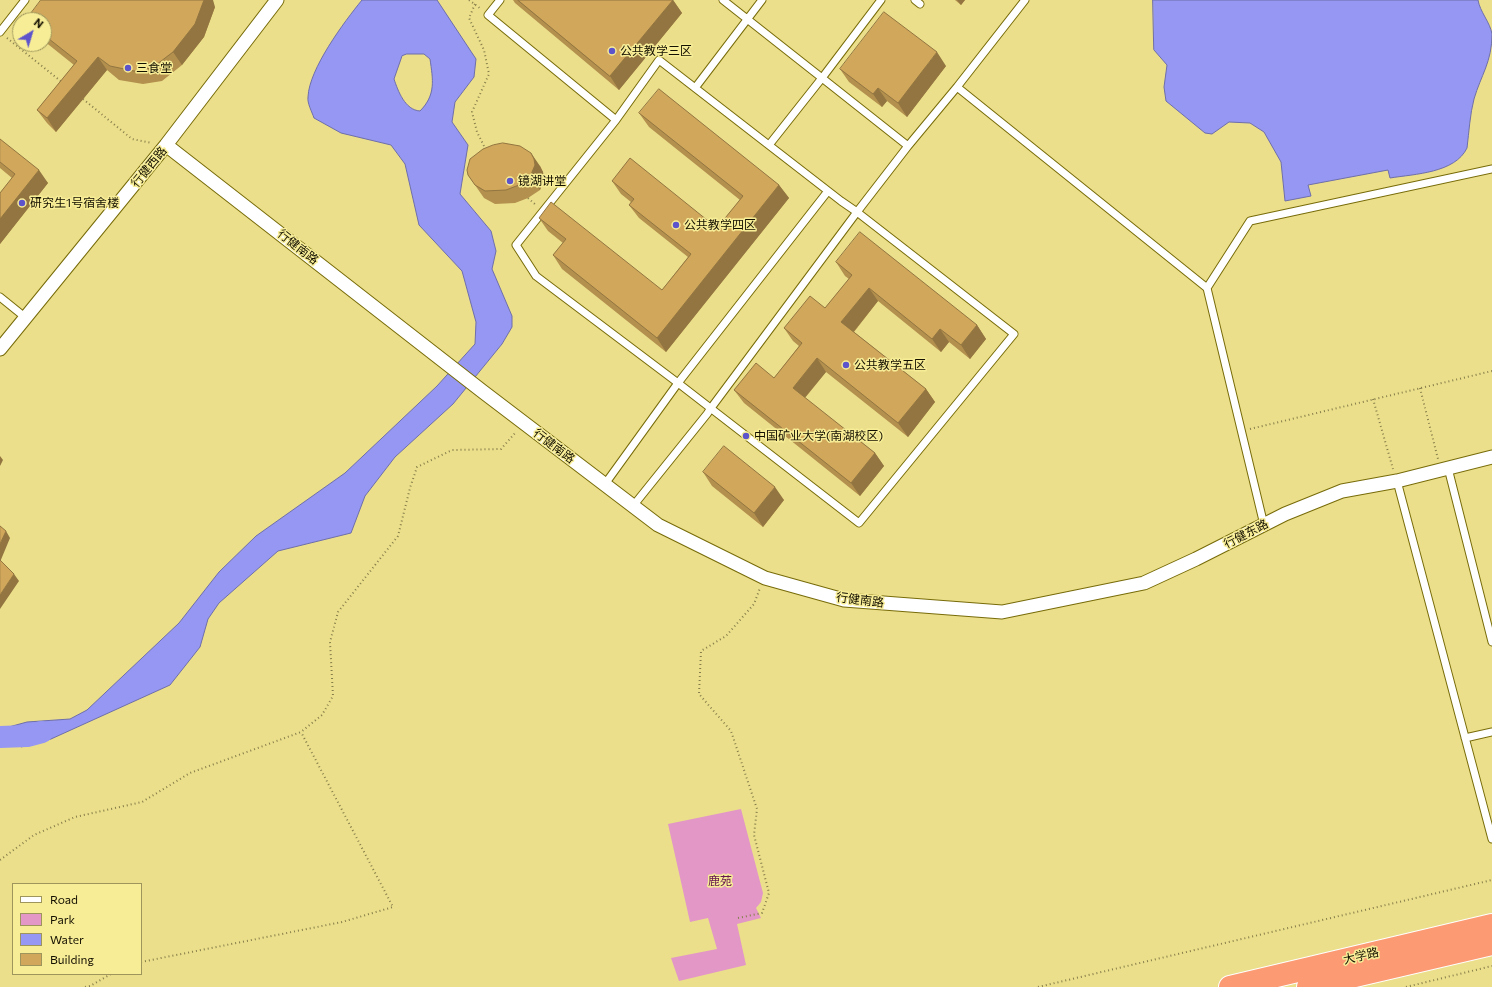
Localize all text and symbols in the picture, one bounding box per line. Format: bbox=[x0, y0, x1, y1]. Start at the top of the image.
north arrow bbox=[12, 12, 52, 52]
text: N bbox=[32, 15, 46, 31]
place label: 公共教学三区 bbox=[620, 44, 692, 58]
marker: 公共教学三区 bbox=[607, 46, 617, 56]
place label: 三食堂 bbox=[136, 61, 172, 75]
marker: 三食堂 bbox=[123, 63, 133, 73]
street label: 行健西路 bbox=[128, 144, 170, 190]
place label: 镜湖讲堂 bbox=[518, 174, 566, 188]
marker: 镜湖讲堂 bbox=[505, 176, 515, 186]
place label: 研究生1号宿舍楼 bbox=[30, 196, 119, 210]
marker: 研究生1号宿舍楼 bbox=[17, 198, 27, 208]
place label: 公共教学四区 bbox=[684, 218, 756, 232]
marker: 公共教学四区 bbox=[671, 220, 681, 230]
street label: 行健南路 bbox=[275, 227, 321, 267]
place label: 公共教学五区 bbox=[854, 358, 926, 372]
marker: 公共教学五区 bbox=[841, 360, 851, 370]
street label: 行健南路 bbox=[530, 426, 578, 466]
place label: 中国矿业大学(南湖校区) bbox=[754, 429, 883, 443]
marker: 中国矿业大学(南湖校区) bbox=[741, 431, 751, 441]
street label: 行健东路 bbox=[1221, 517, 1271, 551]
street label: 行健南路 bbox=[835, 590, 885, 610]
park label: 鹿苑 bbox=[708, 874, 732, 888]
legend bbox=[12, 883, 142, 975]
text: Road bbox=[50, 892, 78, 906]
text: Park bbox=[50, 912, 75, 926]
text: Water bbox=[50, 932, 84, 946]
street label: 大学路 bbox=[1342, 945, 1380, 967]
text: Building bbox=[50, 952, 94, 966]

